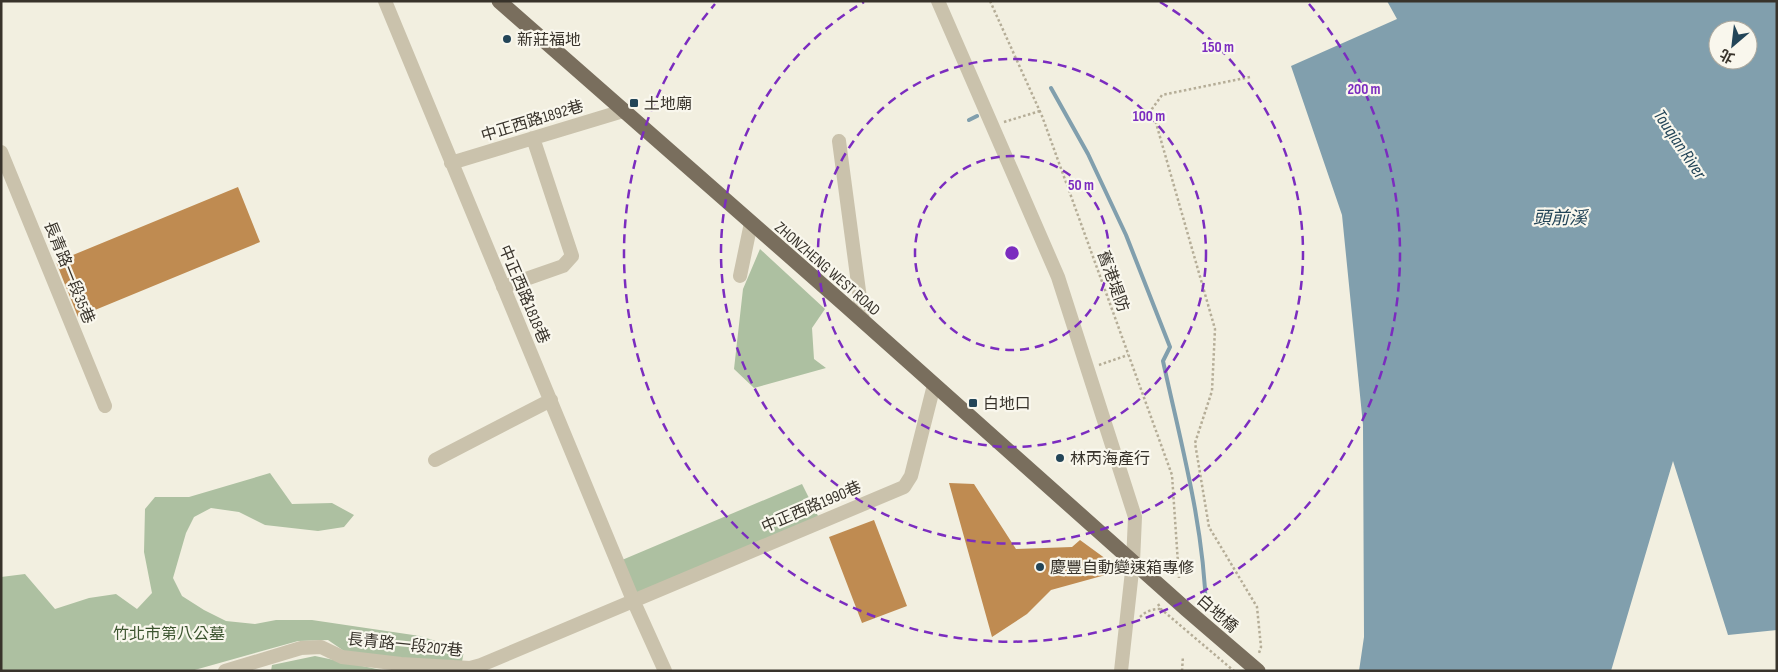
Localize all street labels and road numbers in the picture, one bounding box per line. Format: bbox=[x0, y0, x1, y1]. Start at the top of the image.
street label: 中正西路1892巷 bbox=[479, 97, 586, 146]
street label: 長青路一段35巷 bbox=[39, 218, 98, 327]
street label: ZHONZHENG WEST ROAD bbox=[770, 218, 884, 320]
street label: 中正西路1818巷 bbox=[494, 242, 553, 347]
street label: 舊港堤防 bbox=[1093, 248, 1132, 315]
street label: 中正西路1990巷 bbox=[759, 478, 865, 537]
street label: 白地橋 bbox=[1193, 591, 1241, 637]
street label: 長青路一段207巷 bbox=[346, 630, 464, 661]

